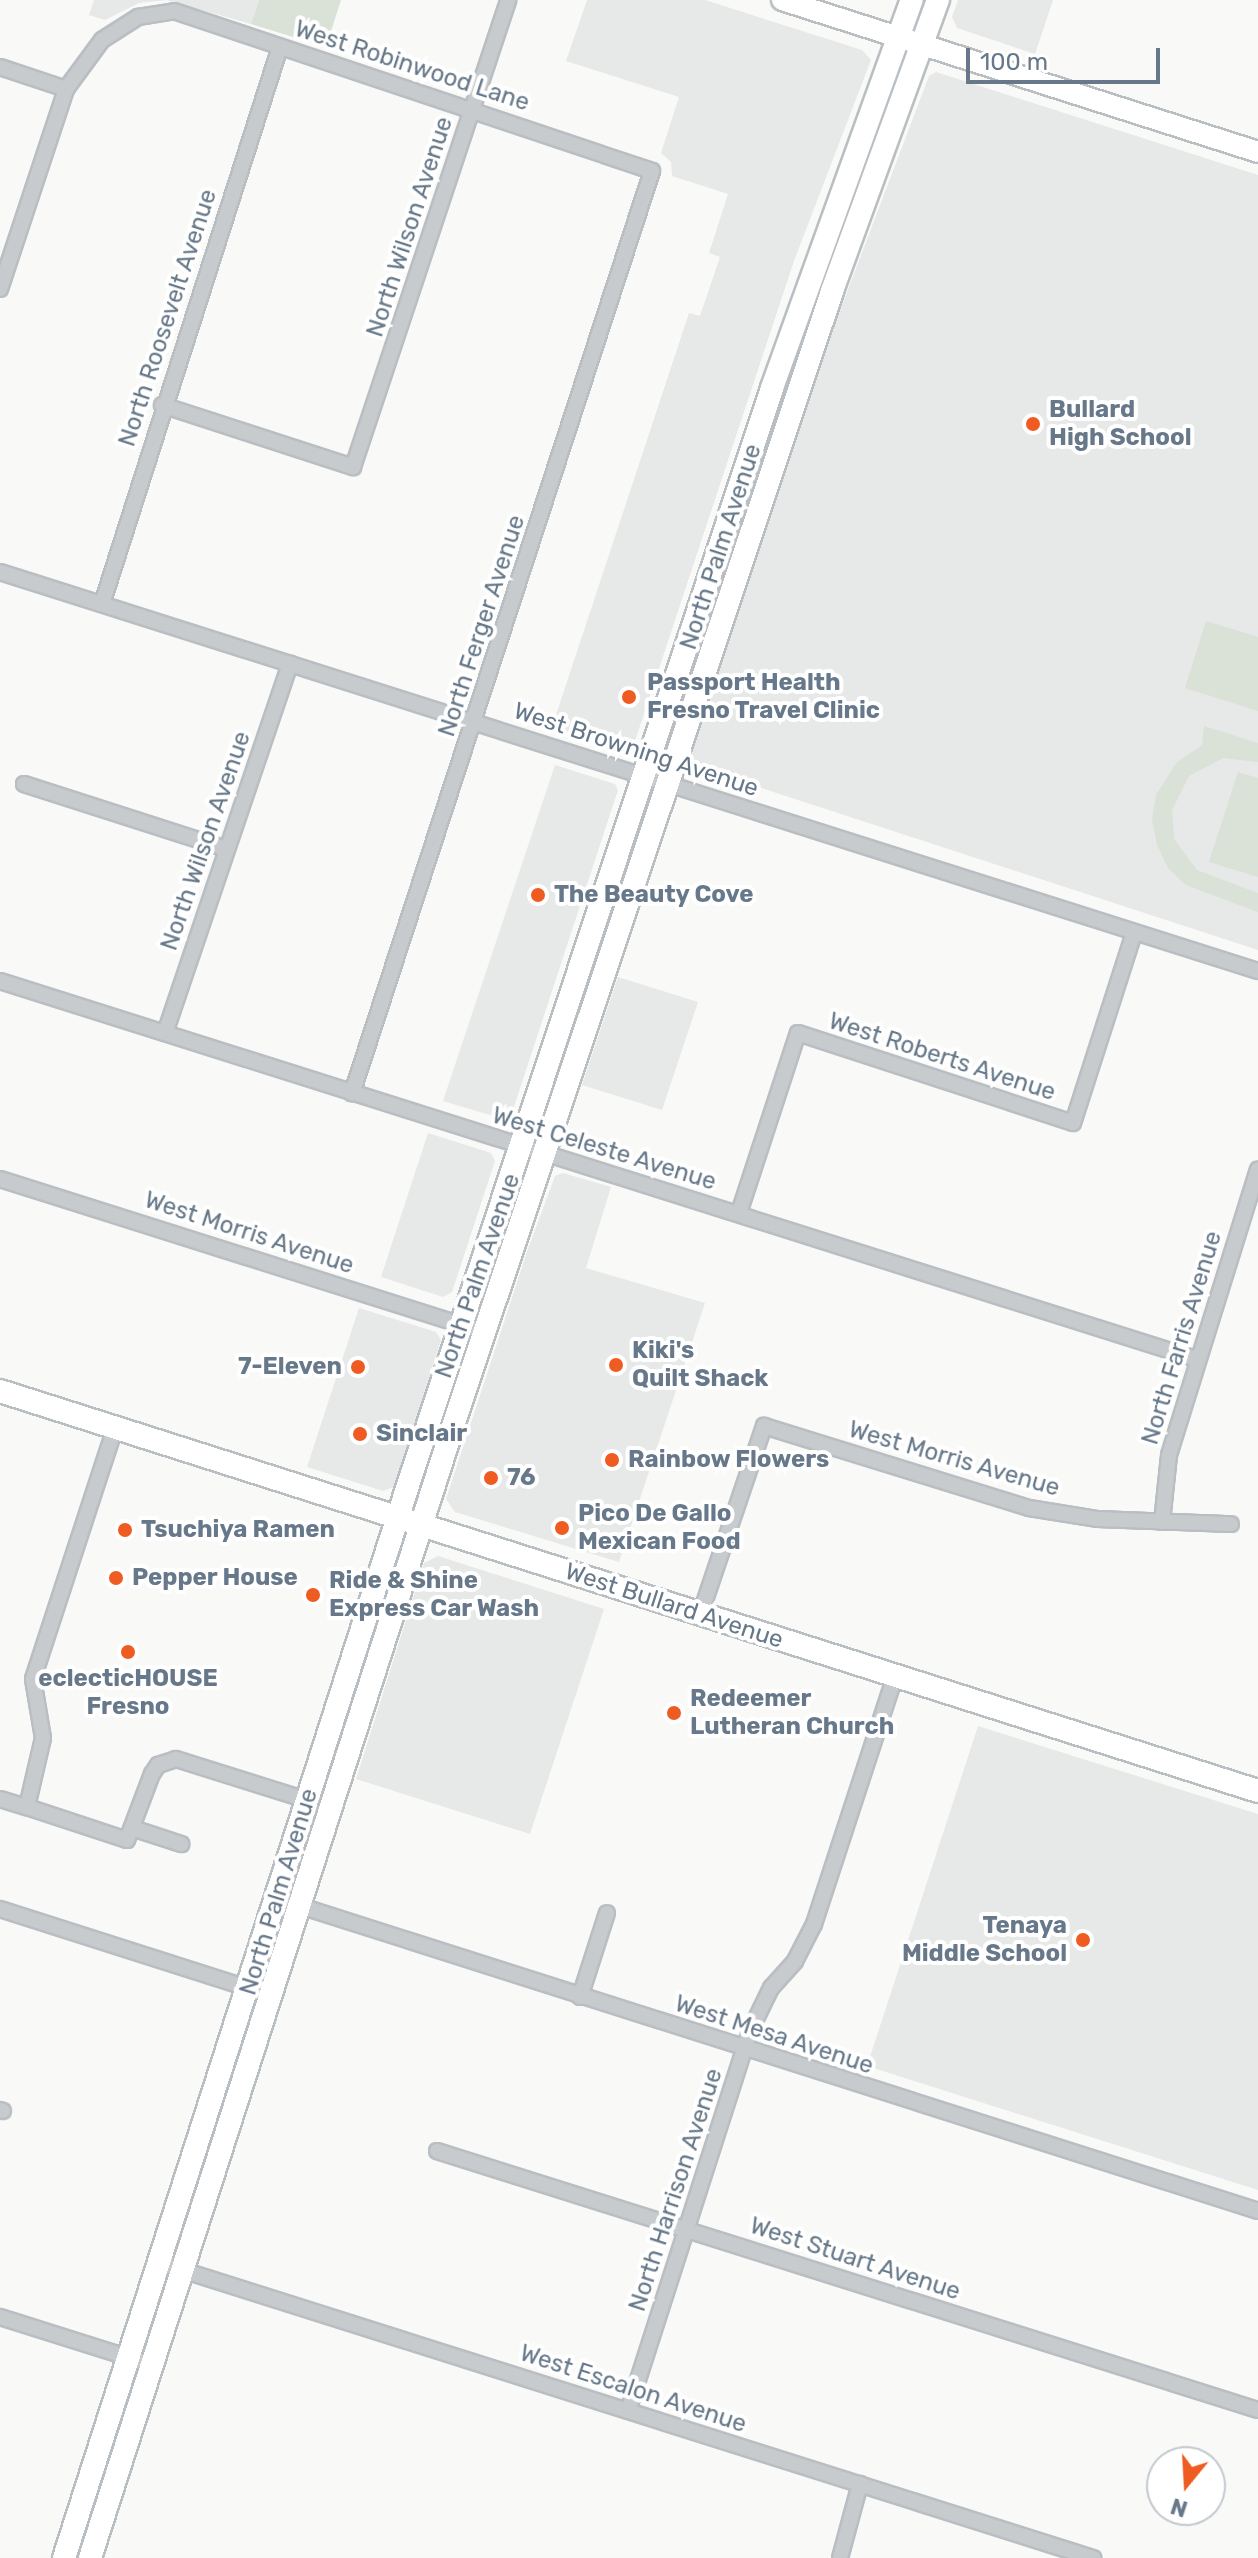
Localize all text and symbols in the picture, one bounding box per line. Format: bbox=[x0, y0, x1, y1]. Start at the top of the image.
street label: West Robinwood Lane bbox=[291, 14, 533, 118]
scale bar bbox=[970, 32, 1164, 82]
text: 100 m bbox=[980, 48, 1048, 76]
street label: North Wilson Avenue bbox=[361, 113, 459, 341]
street label: North Roosevelt Avenue bbox=[113, 186, 223, 450]
place label: Bullard High School bbox=[1049, 396, 1192, 452]
marker: Bullard High School bbox=[1024, 415, 1042, 433]
street label: North Palm Avenue bbox=[674, 440, 768, 654]
street label: North Ferger Avenue bbox=[432, 511, 532, 741]
place label: Passport Health Fresno Travel Clinic bbox=[647, 669, 881, 725]
marker: Passport Health Fresno Travel Clinic bbox=[618, 686, 640, 708]
street label: West Browning Avenue bbox=[510, 697, 762, 803]
street label: North Wilson Avenue bbox=[155, 727, 257, 955]
place label: The Beauty Cove bbox=[554, 881, 754, 909]
marker: The Beauty Cove bbox=[529, 886, 547, 904]
street label: West Roberts Avenue bbox=[825, 1007, 1059, 1107]
street label: West Celeste Avenue bbox=[488, 1101, 720, 1197]
street label: North Palm Avenue bbox=[429, 1170, 527, 1382]
street label: West Morris Avenue bbox=[141, 1186, 357, 1280]
street label: North Farris Avenue bbox=[1136, 1228, 1228, 1448]
place label: Kiki's Quilt Shack bbox=[632, 1337, 768, 1393]
place label: 7-Eleven bbox=[238, 1353, 342, 1381]
marker: Kiki's Quilt Shack bbox=[607, 1356, 625, 1374]
marker: 7-Eleven bbox=[349, 1358, 367, 1376]
street label: West Morris Avenue bbox=[845, 1415, 1063, 1503]
place label: Sinclair bbox=[376, 1420, 467, 1448]
marker: Sinclair bbox=[351, 1425, 369, 1443]
place label: Rainbow Flowers bbox=[628, 1446, 830, 1474]
marker: Rainbow Flowers bbox=[603, 1451, 621, 1469]
place label: 76 bbox=[507, 1464, 536, 1492]
marker: 76 bbox=[482, 1469, 500, 1487]
place label: Pico De Gallo Mexican Food bbox=[578, 1500, 741, 1556]
place label: Tsuchiya Ramen bbox=[141, 1516, 335, 1544]
marker: Pico De Gallo Mexican Food bbox=[553, 1519, 571, 1537]
marker: Tsuchiya Ramen bbox=[116, 1521, 134, 1539]
street label: West Bullard Avenue bbox=[561, 1557, 787, 1655]
place label: Pepper House bbox=[132, 1564, 298, 1592]
place label: Ride & Shine Express Car Wash bbox=[329, 1567, 540, 1623]
marker: Pepper House bbox=[107, 1569, 125, 1587]
marker: Ride & Shine Express Car Wash bbox=[304, 1586, 322, 1604]
marker: eclecticHOUSE Fresno bbox=[119, 1643, 137, 1661]
place label: eclecticHOUSE Fresno bbox=[38, 1665, 218, 1721]
place label: Redeemer Lutheran Church bbox=[690, 1685, 894, 1741]
marker: Redeemer Lutheran Church bbox=[665, 1704, 683, 1722]
street label: North Palm Avenue bbox=[234, 1785, 324, 1999]
place label: Tenaya Middle School bbox=[902, 1912, 1067, 1968]
marker: Tenaya Middle School bbox=[1074, 1931, 1092, 1949]
street label: West Mesa Avenue bbox=[671, 1989, 877, 2081]
street label: North Harrison Avenue bbox=[623, 2065, 729, 2315]
street label: West Stuart Avenue bbox=[746, 2211, 964, 2307]
street label: West Escalon Avenue bbox=[516, 2339, 750, 2439]
north arrow bbox=[1146, 2446, 1226, 2526]
text: N bbox=[1167, 2492, 1191, 2523]

